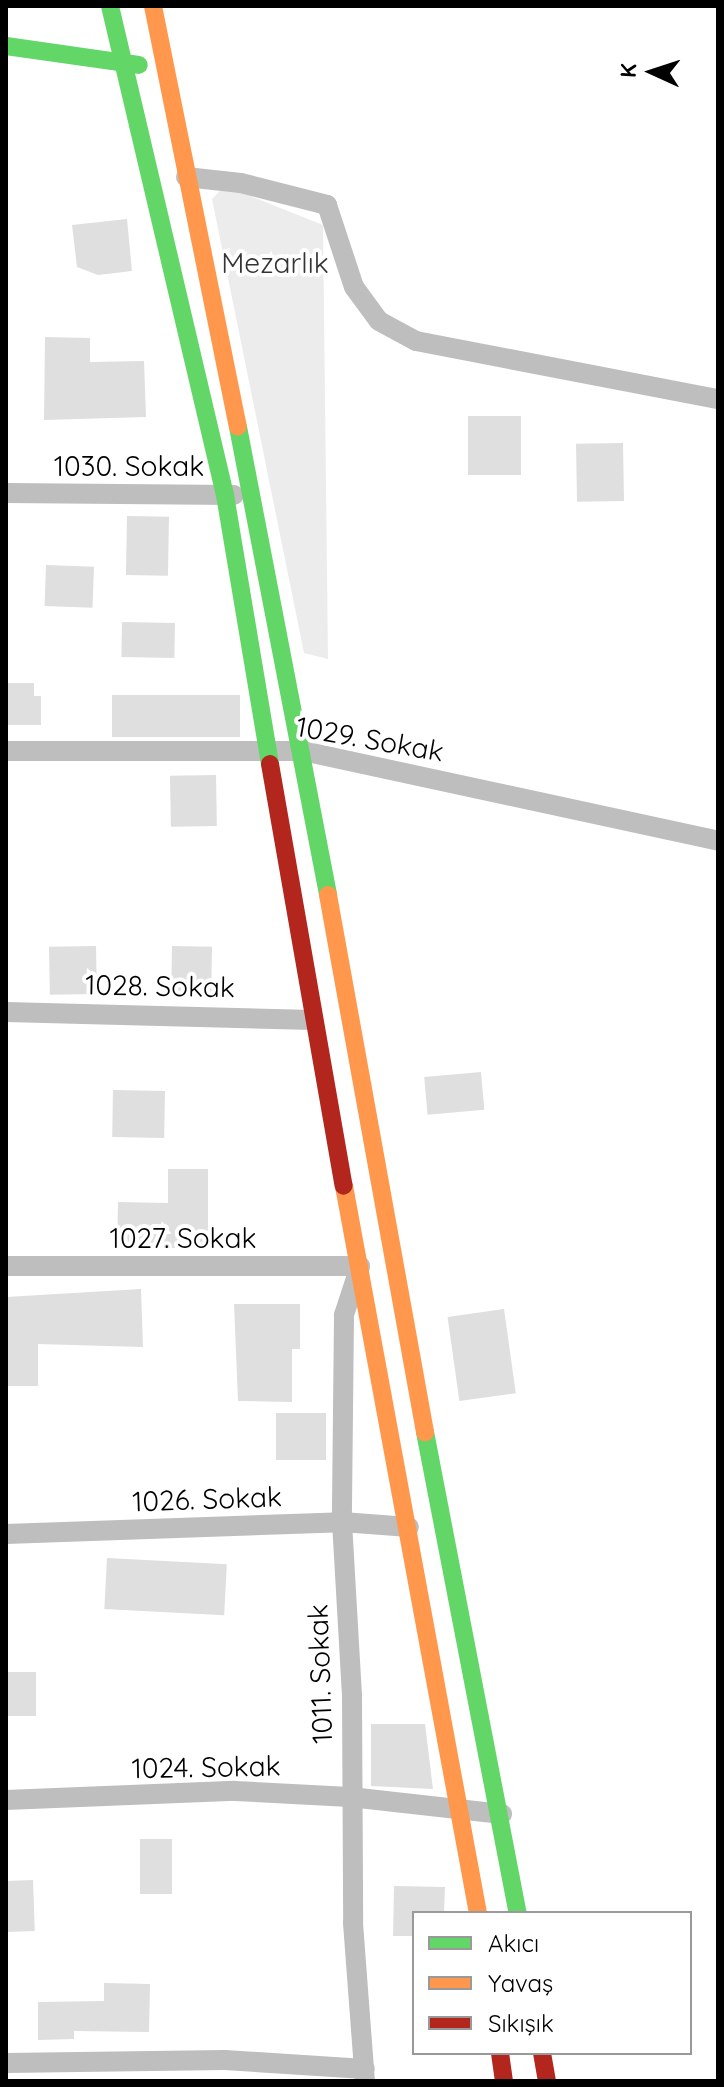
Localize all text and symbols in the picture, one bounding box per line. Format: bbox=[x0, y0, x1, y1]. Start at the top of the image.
north arrow bbox=[612, 32, 692, 112]
text: K bbox=[614, 63, 642, 79]
park label: Mezarlık bbox=[221, 246, 329, 280]
street label: 1030. Sokak bbox=[54, 449, 204, 483]
street label: 1029. Sokak bbox=[294, 710, 446, 768]
street label: 1028. Sokak bbox=[85, 968, 235, 1004]
street label: 1027. Sokak bbox=[110, 1221, 256, 1255]
street label: 1026. Sokak bbox=[132, 1480, 282, 1518]
street label: 1011. Sokak bbox=[301, 1603, 339, 1745]
street label: 1024. Sokak bbox=[131, 1749, 281, 1785]
legend bbox=[412, 1911, 692, 2055]
text: Akıcı bbox=[488, 1928, 539, 1958]
text: Yavaş bbox=[488, 1968, 553, 1998]
text: Sıkışık bbox=[488, 2008, 554, 2038]

